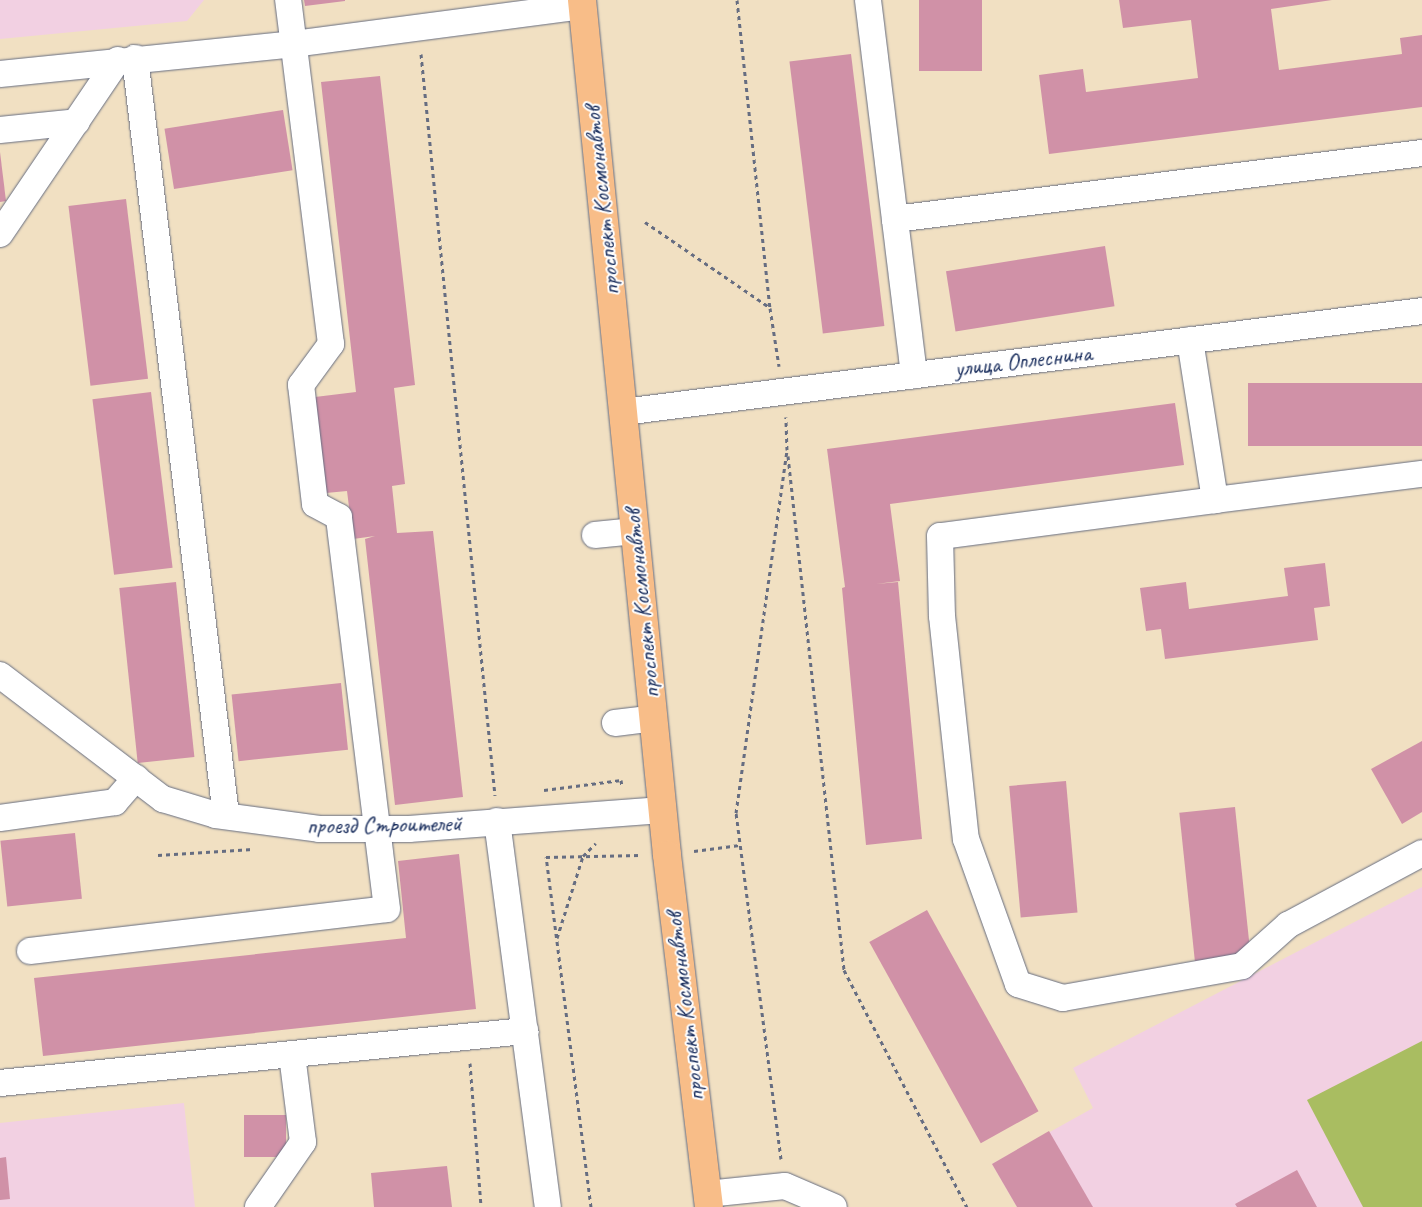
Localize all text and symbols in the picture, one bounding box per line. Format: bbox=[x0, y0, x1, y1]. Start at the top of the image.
street label: проспект Космонавтов bbox=[578, 106, 626, 296]
street label: улица Оплеснина bbox=[953, 338, 1093, 384]
street label: проспект Космонавтов bbox=[618, 509, 666, 699]
street label: проезд Строителей bbox=[306, 809, 462, 841]
street label: проспект Космонавтов bbox=[659, 912, 711, 1102]

